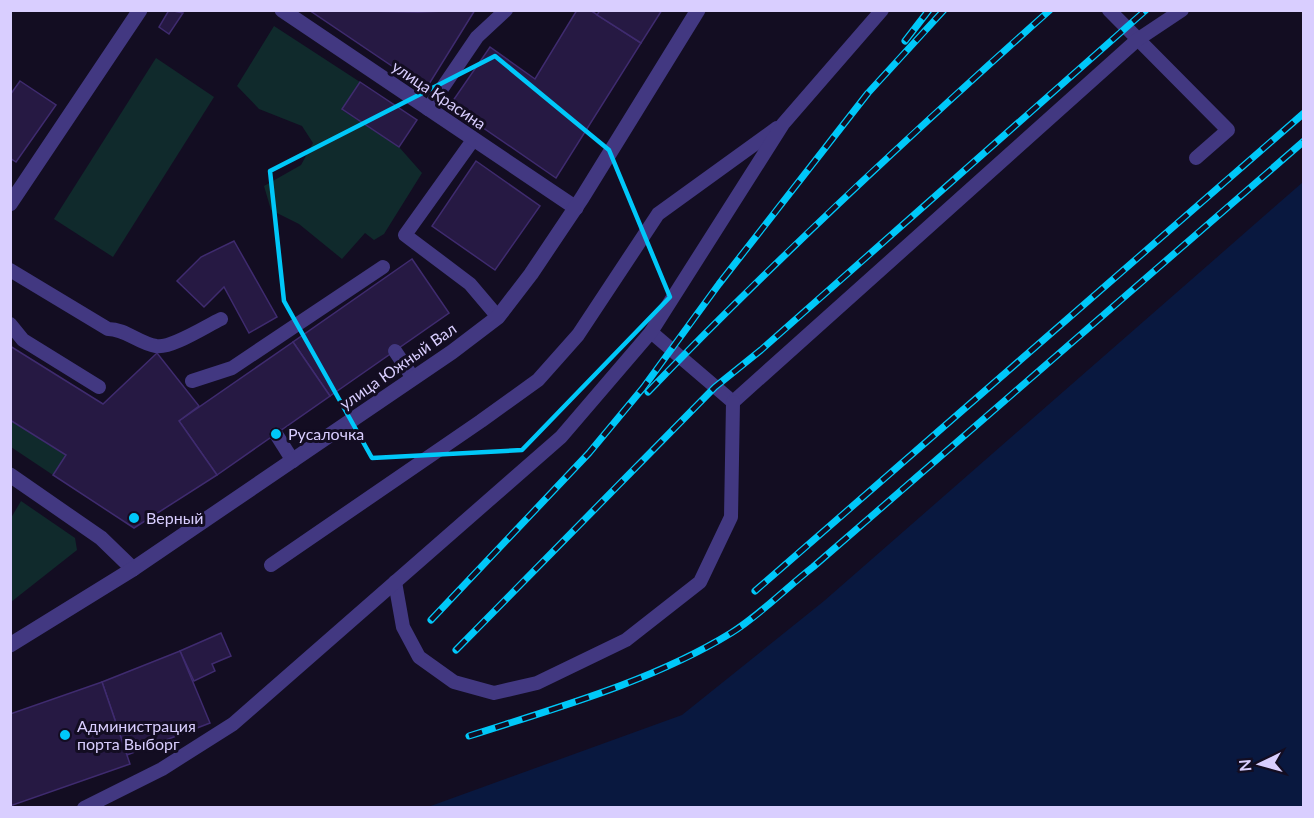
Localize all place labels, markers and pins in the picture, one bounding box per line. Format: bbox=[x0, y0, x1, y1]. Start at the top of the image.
place label: Русалочка bbox=[288, 424, 364, 443]
marker: Русалочка bbox=[269, 427, 283, 441]
place label: Верный bbox=[146, 508, 203, 527]
marker: Верный bbox=[127, 511, 141, 525]
place label: Администрация порта Выборг bbox=[77, 716, 196, 753]
marker: Администрация порта Выборг bbox=[58, 728, 72, 742]

